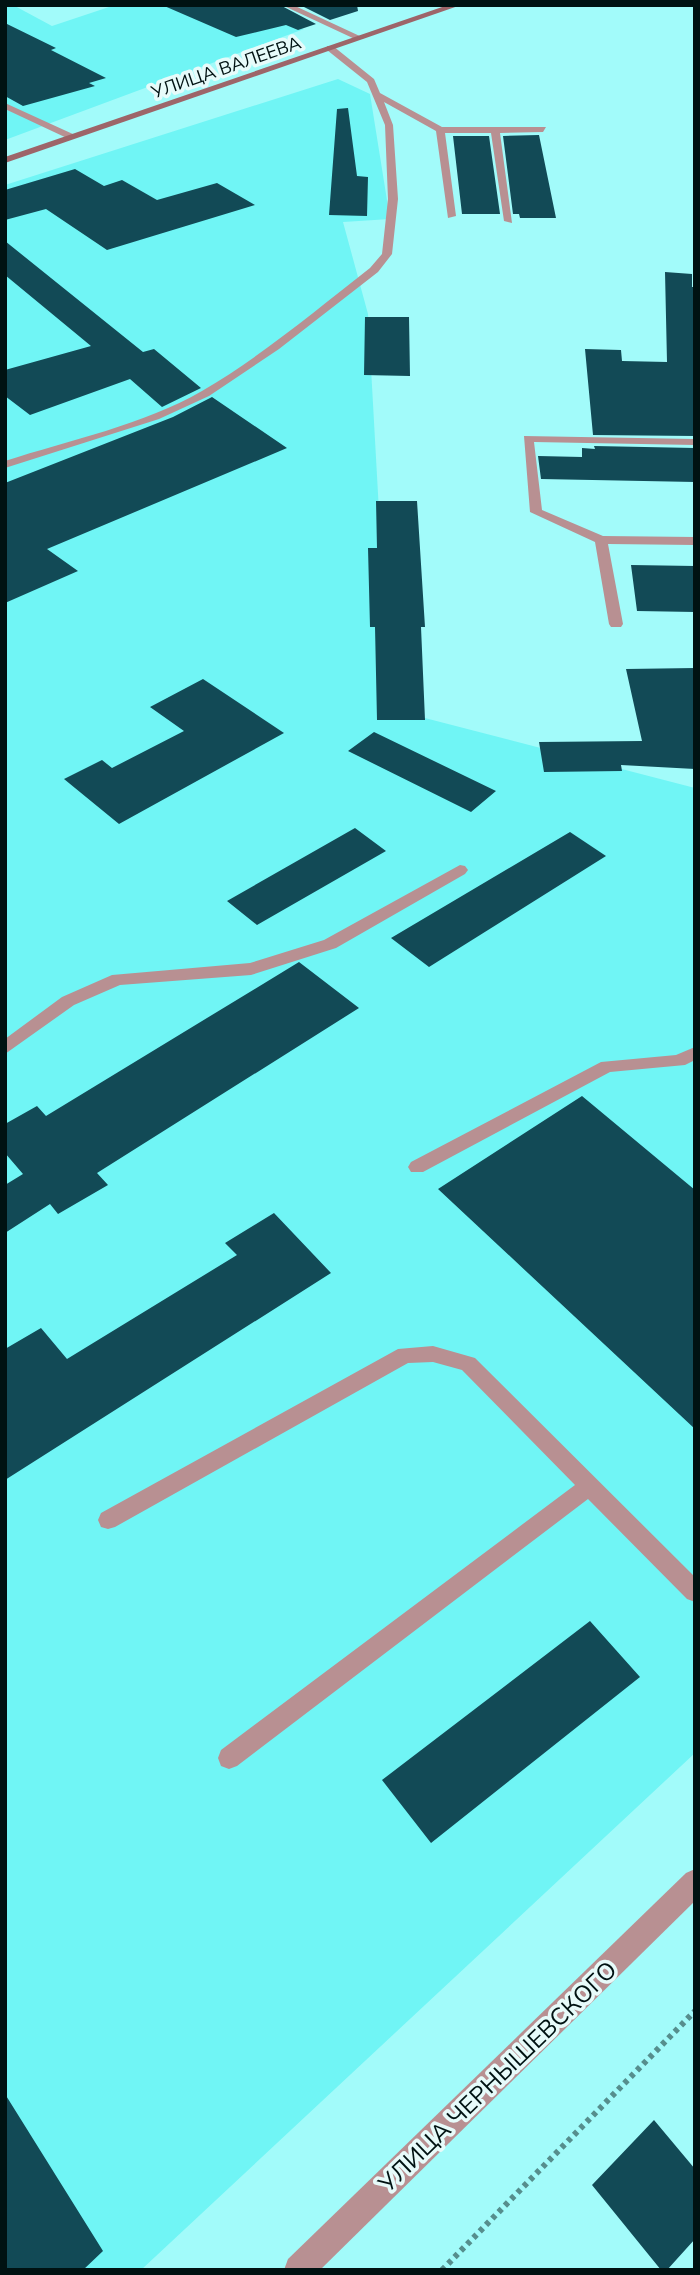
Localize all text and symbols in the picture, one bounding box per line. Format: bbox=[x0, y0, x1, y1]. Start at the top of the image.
street label: УЛИЦА ВАЛЕЕВА bbox=[147, 31, 304, 104]
street label: УЛИЦА ЧЕРНЫШЕВСКОГО bbox=[371, 1954, 622, 2198]

